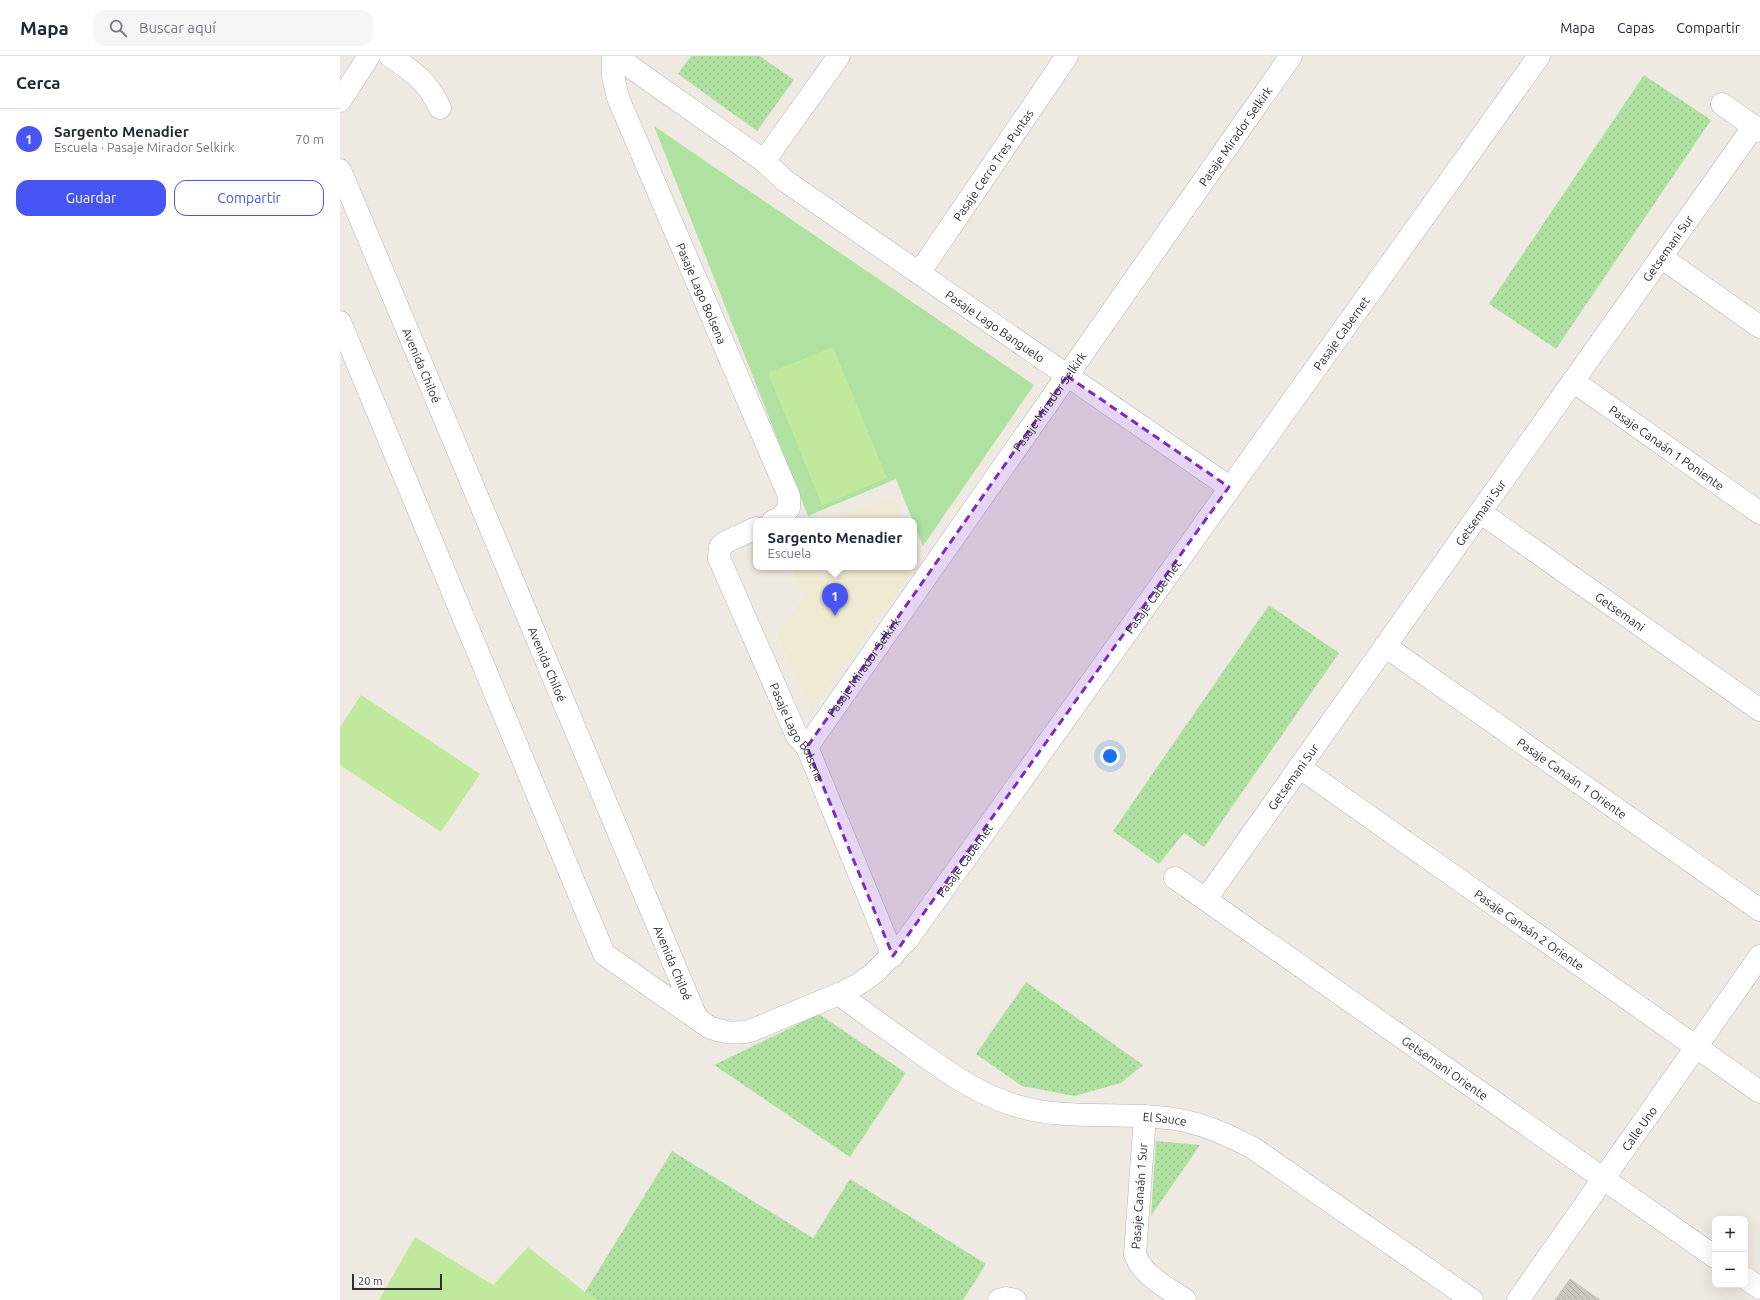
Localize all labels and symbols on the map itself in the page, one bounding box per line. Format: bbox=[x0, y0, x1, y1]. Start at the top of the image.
street label: Pasaje Mirador Selkirk bbox=[1196, 84, 1274, 188]
street label: Pasaje Cerro Tres Puntas bbox=[950, 106, 1035, 223]
street label: Getsemani Sur bbox=[1640, 212, 1696, 284]
street label: Pasaje Lago Bolsena bbox=[674, 241, 729, 346]
street label: Pasaje Lago Banguelo bbox=[943, 287, 1047, 364]
street label: Pasaje Cabernet bbox=[1310, 294, 1372, 372]
street label: Avenida Chiloé bbox=[401, 326, 444, 405]
street label: Pasaje Mirador Selkirk bbox=[1010, 349, 1088, 453]
street label: Pasaje Canaán 1 Poniente bbox=[1607, 402, 1727, 492]
street label: Getsemani Sur bbox=[1452, 476, 1508, 548]
street label: Pasaje Cabernet bbox=[1122, 557, 1183, 636]
pin: 1 bbox=[822, 583, 848, 616]
street label: Getsemani bbox=[1593, 589, 1648, 633]
street label: Pasaje Mirador Selkirk bbox=[824, 615, 902, 719]
street label: Avenida Chiloé bbox=[526, 625, 569, 703]
street label: Pasaje Lago Bolsena bbox=[768, 681, 827, 783]
street label: Pasaje Canaán 1 Oriente bbox=[1515, 735, 1629, 821]
street label: Getsemani Sur bbox=[1265, 741, 1321, 812]
your location bbox=[1100, 746, 1120, 766]
street label: Pasaje Cabernet bbox=[934, 821, 995, 899]
street label: Pasaje Canaán 2 Oriente bbox=[1472, 887, 1587, 972]
street label: Avenida Chiloé bbox=[652, 923, 695, 1002]
street label: Getsemani Oriente bbox=[1400, 1033, 1491, 1102]
street label: Calle Uno bbox=[1619, 1104, 1659, 1153]
street label: El Sauce bbox=[1143, 1110, 1188, 1128]
street label: Pasaje Canaán 1 Sur bbox=[1129, 1142, 1149, 1250]
scale bar bbox=[352, 1272, 442, 1291]

